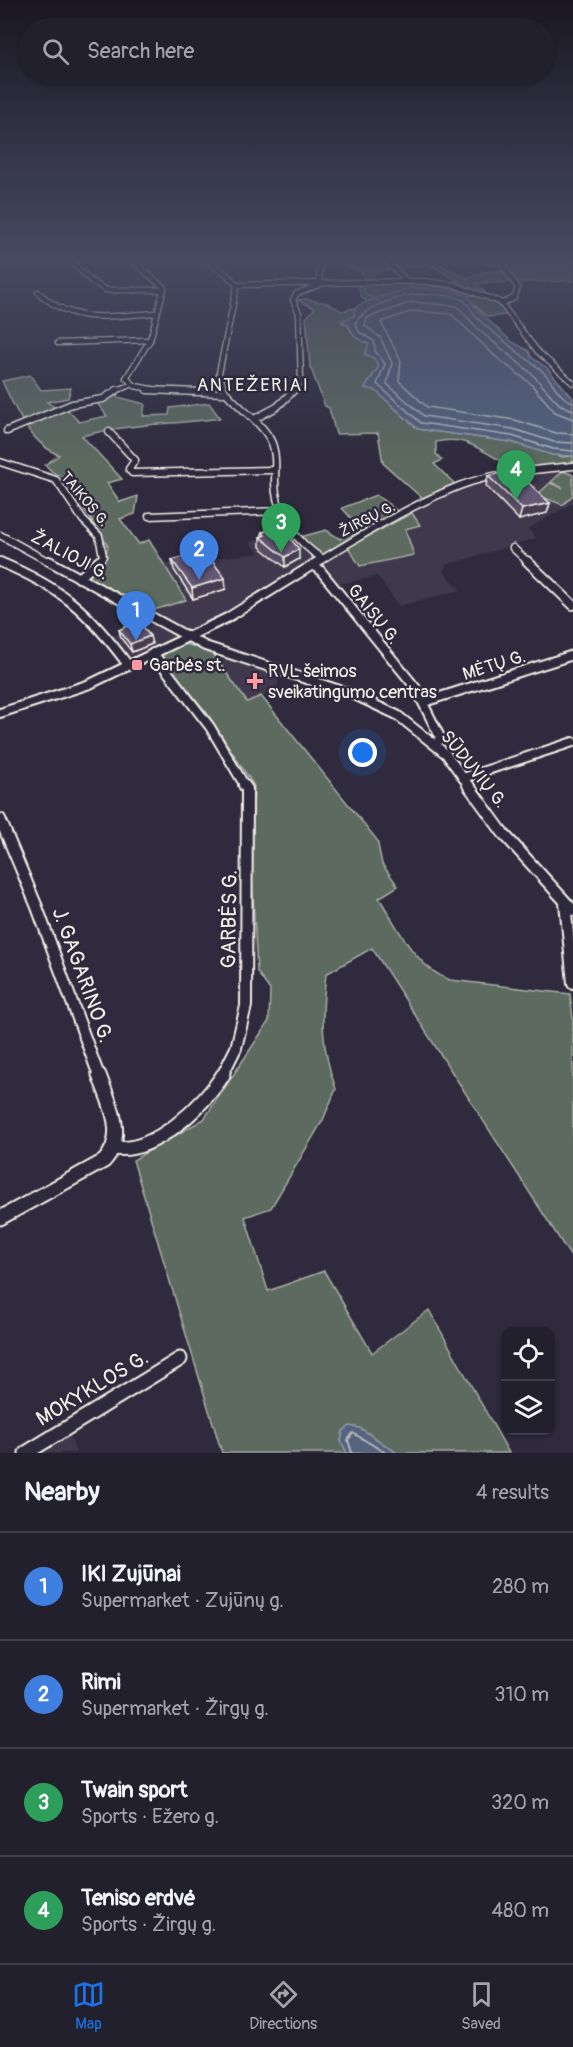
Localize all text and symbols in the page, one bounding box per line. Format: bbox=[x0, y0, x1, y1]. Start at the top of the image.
search box bbox=[18, 18, 555, 84]
icon: search bbox=[39, 35, 72, 68]
text: Search here bbox=[87, 37, 194, 65]
district label: ANTEŽERIAI bbox=[197, 374, 309, 397]
pin: 4 bbox=[496, 450, 536, 500]
street label: TAIKOS G. bbox=[56, 468, 113, 531]
street label: ŽIRGŲ G. bbox=[336, 497, 398, 542]
pin: 3 bbox=[262, 504, 300, 553]
street label: ŽALIOJI G. bbox=[27, 525, 113, 585]
pin: 2 bbox=[180, 530, 218, 580]
street label: GAISŲ G. bbox=[342, 579, 405, 649]
pin: 1 bbox=[116, 592, 156, 641]
street label: MĖTŲ G. bbox=[460, 645, 529, 686]
place label: Garbės st. bbox=[149, 654, 225, 677]
marker: Garbės st. bbox=[130, 658, 144, 672]
place label: RVL šeimos sveikatingumo centras bbox=[268, 660, 437, 704]
marker: RVL šeimos sveikatingumo centras bbox=[246, 672, 264, 690]
street label: SŪDUVIŲ G. bbox=[435, 726, 512, 813]
your location bbox=[348, 738, 377, 767]
street label: GARBĖS G. bbox=[215, 869, 244, 969]
street label: J. GAGARINO G. bbox=[46, 904, 119, 1046]
map controls bbox=[501, 1327, 555, 1435]
button: locate bbox=[501, 1327, 555, 1381]
street label: MOKYKLOS G. bbox=[31, 1344, 153, 1433]
button: layers bbox=[501, 1381, 555, 1435]
text: Nearby bbox=[24, 1476, 100, 1508]
text: 4 results bbox=[476, 1480, 549, 1505]
text: IKI Zujūnai bbox=[81, 1560, 181, 1588]
text: 1 bbox=[40, 1574, 47, 1599]
text: 280 m bbox=[492, 1574, 549, 1599]
text: Supermarket · Zujūnų g. bbox=[81, 1588, 284, 1613]
text: Rimi bbox=[81, 1668, 121, 1696]
text: 2 bbox=[38, 1682, 49, 1707]
text: 310 m bbox=[494, 1682, 549, 1707]
text: Supermarket · Žirgų g. bbox=[81, 1696, 269, 1721]
text: Twain sport bbox=[81, 1776, 187, 1804]
text: 3 bbox=[38, 1790, 49, 1815]
text: 320 m bbox=[491, 1790, 549, 1815]
text: Sports · Ežero g. bbox=[81, 1804, 219, 1829]
text: Teniso erdvė bbox=[81, 1884, 196, 1912]
text: 4 bbox=[38, 1898, 49, 1923]
text: 480 m bbox=[492, 1898, 549, 1923]
text: Sports · Žirgų g. bbox=[81, 1912, 216, 1937]
tab: Map bbox=[72, 1978, 105, 2034]
tab: Directions bbox=[249, 1978, 317, 2034]
tab: Saved bbox=[461, 1978, 501, 2034]

